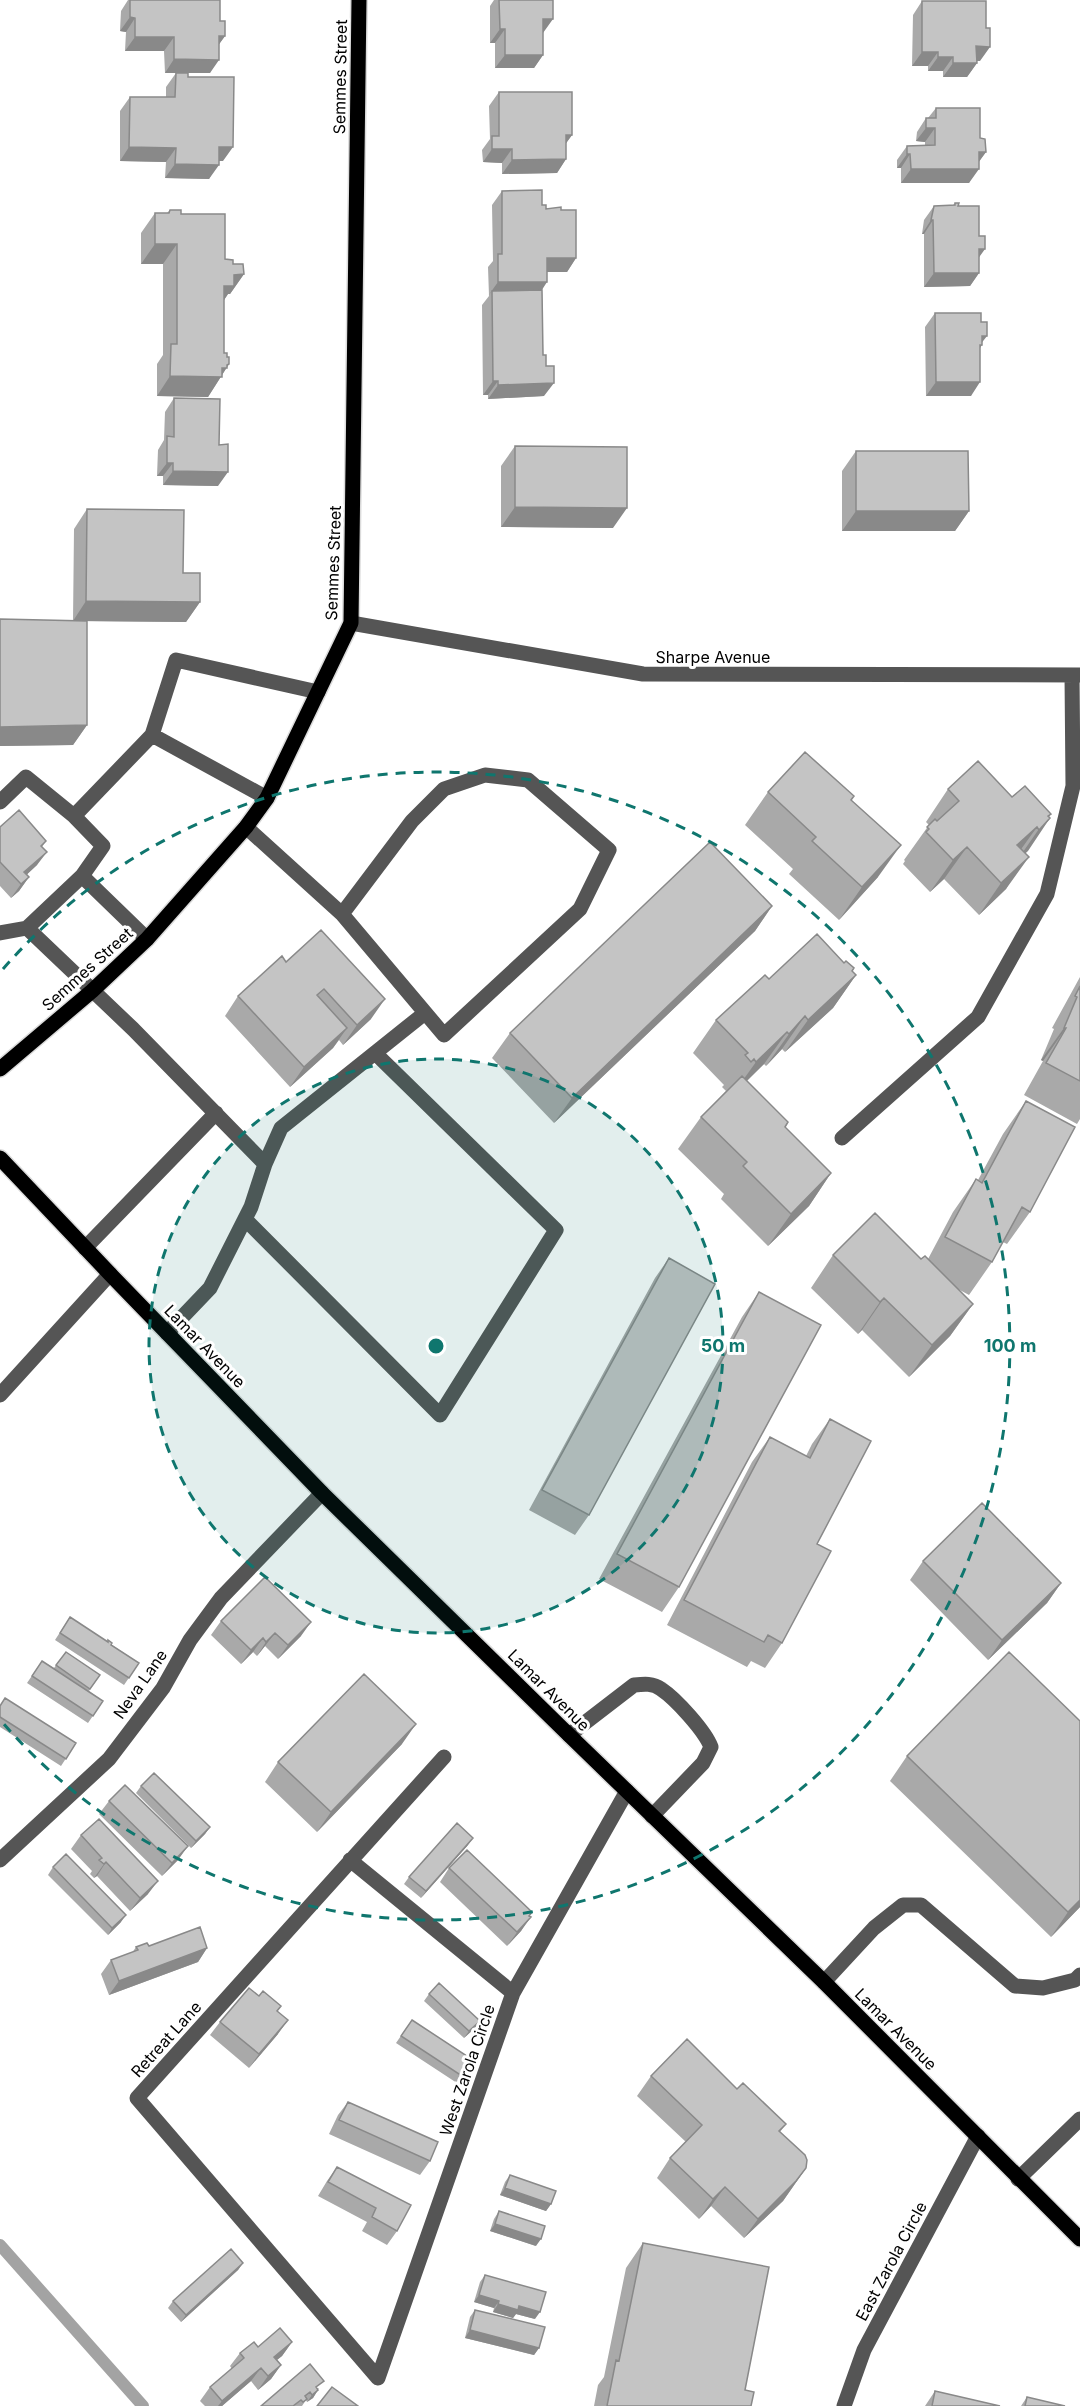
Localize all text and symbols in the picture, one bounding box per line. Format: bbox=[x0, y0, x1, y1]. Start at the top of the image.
street label: Semmes Street bbox=[329, 19, 351, 135]
street label: Semmes Street bbox=[321, 505, 345, 621]
street label: Sharpe Avenue bbox=[656, 647, 770, 667]
street label: Semmes Street bbox=[38, 923, 136, 1015]
street label: Lamar Avenue bbox=[160, 1300, 250, 1392]
text: 50 m bbox=[701, 1335, 745, 1356]
text: 100 m bbox=[984, 1335, 1036, 1356]
centre of rings bbox=[426, 1336, 446, 1356]
street label: Neva Lane bbox=[109, 1645, 171, 1723]
street label: Lamar Avenue bbox=[504, 1645, 594, 1735]
street label: Lamar Avenue bbox=[851, 1984, 941, 2074]
street label: Retreat Lane bbox=[127, 1997, 205, 2081]
street label: West Zarola Circle bbox=[435, 2002, 499, 2138]
street label: East Zarola Circle bbox=[851, 2198, 931, 2324]

